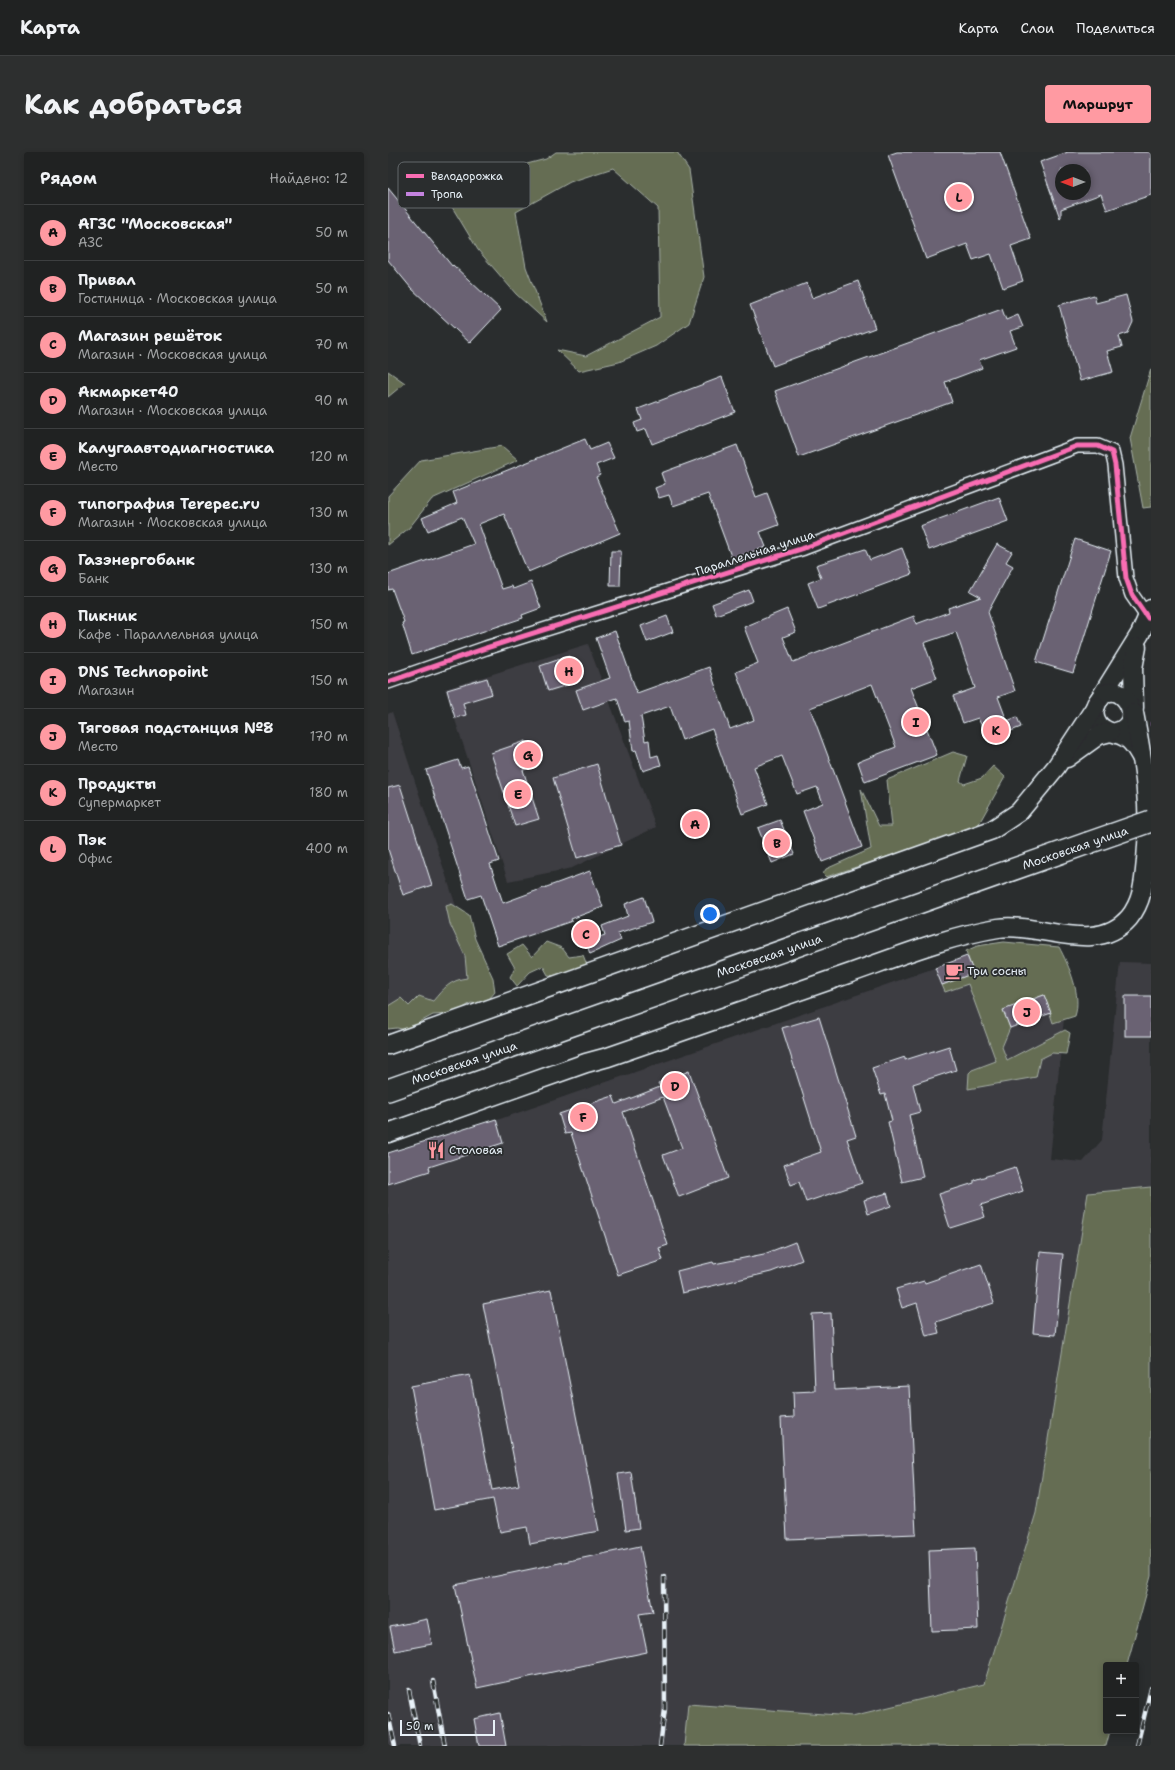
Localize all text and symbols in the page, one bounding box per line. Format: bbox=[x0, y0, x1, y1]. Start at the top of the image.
text: Карта bbox=[20, 15, 80, 40]
text: Карта bbox=[958, 19, 999, 37]
text: Слои bbox=[1021, 19, 1054, 37]
text: Поделиться bbox=[1076, 19, 1155, 37]
text: Как добраться bbox=[24, 85, 243, 123]
button: Маршрут bbox=[1045, 85, 1151, 123]
legend bbox=[398, 162, 530, 208]
north arrow bbox=[1055, 164, 1091, 200]
text: Рядом bbox=[40, 167, 97, 189]
text: Велодорожка bbox=[431, 169, 503, 184]
text: Найдено: 12 bbox=[270, 170, 348, 187]
pin: L bbox=[946, 182, 972, 212]
text: Тропа bbox=[431, 187, 463, 202]
text: АГЗС "Московская" bbox=[78, 214, 232, 234]
text: A bbox=[48, 224, 58, 241]
text: 50 m bbox=[315, 224, 348, 241]
text: АЗС bbox=[78, 234, 103, 251]
text: Привал bbox=[78, 270, 136, 290]
text: B bbox=[49, 280, 57, 297]
text: 50 m bbox=[315, 280, 348, 297]
text: Гостиница · Московская улица bbox=[78, 290, 277, 307]
text: Магазин решёток bbox=[78, 326, 222, 346]
text: C bbox=[49, 336, 57, 353]
text: 70 m bbox=[314, 336, 348, 353]
text: Магазин · Московская улица bbox=[78, 346, 267, 363]
text: Акмаркет40 bbox=[78, 382, 178, 402]
text: D bbox=[48, 392, 58, 409]
text: 90 m bbox=[314, 392, 348, 409]
text: Магазин · Московская улица bbox=[78, 402, 267, 419]
text: Калугаавтодиагностика bbox=[78, 438, 274, 458]
text: E bbox=[49, 448, 57, 465]
text: 120 m bbox=[310, 448, 348, 465]
text: Место bbox=[78, 458, 118, 475]
text: типография Terepec.ru bbox=[78, 494, 260, 514]
text: F bbox=[49, 504, 57, 521]
text: 130 m bbox=[310, 504, 348, 521]
text: Магазин · Московская улица bbox=[78, 514, 267, 531]
street label: Параллельная улица bbox=[694, 526, 817, 580]
text: Газэнергобанк bbox=[78, 550, 195, 570]
text: G bbox=[48, 560, 58, 577]
text: 130 m bbox=[310, 560, 348, 577]
text: Банк bbox=[78, 570, 109, 587]
text: Пикник bbox=[78, 606, 137, 626]
text: H bbox=[48, 616, 58, 633]
text: 150 m bbox=[310, 616, 348, 633]
text: Кафе · Параллельная улица bbox=[78, 626, 258, 643]
pin: H bbox=[556, 656, 582, 686]
text: DNS Technopoint bbox=[78, 662, 208, 682]
text: I bbox=[49, 672, 57, 689]
text: 150 m bbox=[310, 672, 348, 689]
text: Магазин bbox=[78, 682, 134, 699]
pin: I bbox=[903, 707, 929, 737]
pin: K bbox=[983, 715, 1009, 745]
text: Тяговая подстанция №8 bbox=[78, 718, 274, 738]
text: J bbox=[49, 728, 57, 745]
text: 170 m bbox=[310, 728, 348, 745]
text: Место bbox=[78, 738, 118, 755]
pin: G bbox=[515, 740, 541, 770]
text: Продукты bbox=[78, 774, 156, 794]
pin: E bbox=[505, 779, 531, 809]
text: K bbox=[49, 784, 57, 801]
text: 180 m bbox=[309, 784, 348, 801]
text: Супермаркет bbox=[78, 794, 161, 811]
pin: A bbox=[682, 809, 708, 839]
street label: Московская улица bbox=[1020, 822, 1131, 874]
pin: B bbox=[764, 828, 790, 858]
text: Пэк bbox=[78, 830, 106, 850]
text: L bbox=[49, 840, 57, 857]
text: 400 m bbox=[305, 840, 348, 857]
text: Офис bbox=[78, 850, 113, 867]
your location bbox=[700, 904, 720, 924]
pin: C bbox=[573, 919, 599, 949]
street label: Московская улица bbox=[714, 930, 825, 982]
cafe icon: Три сосны bbox=[944, 961, 964, 981]
place label: Три сосны bbox=[967, 963, 1027, 979]
pin: J bbox=[1014, 997, 1040, 1027]
street label: Московская улица bbox=[409, 1037, 520, 1089]
pin: D bbox=[662, 1071, 688, 1101]
pin: F bbox=[570, 1102, 596, 1132]
restaurant icon: Столовая bbox=[426, 1140, 446, 1160]
place label: Столовая bbox=[449, 1142, 503, 1158]
map controls bbox=[1103, 1662, 1139, 1734]
button: + bbox=[1103, 1662, 1139, 1698]
button: − bbox=[1103, 1698, 1139, 1734]
scale bar bbox=[400, 1718, 495, 1737]
text: 50 m bbox=[406, 1719, 434, 1734]

